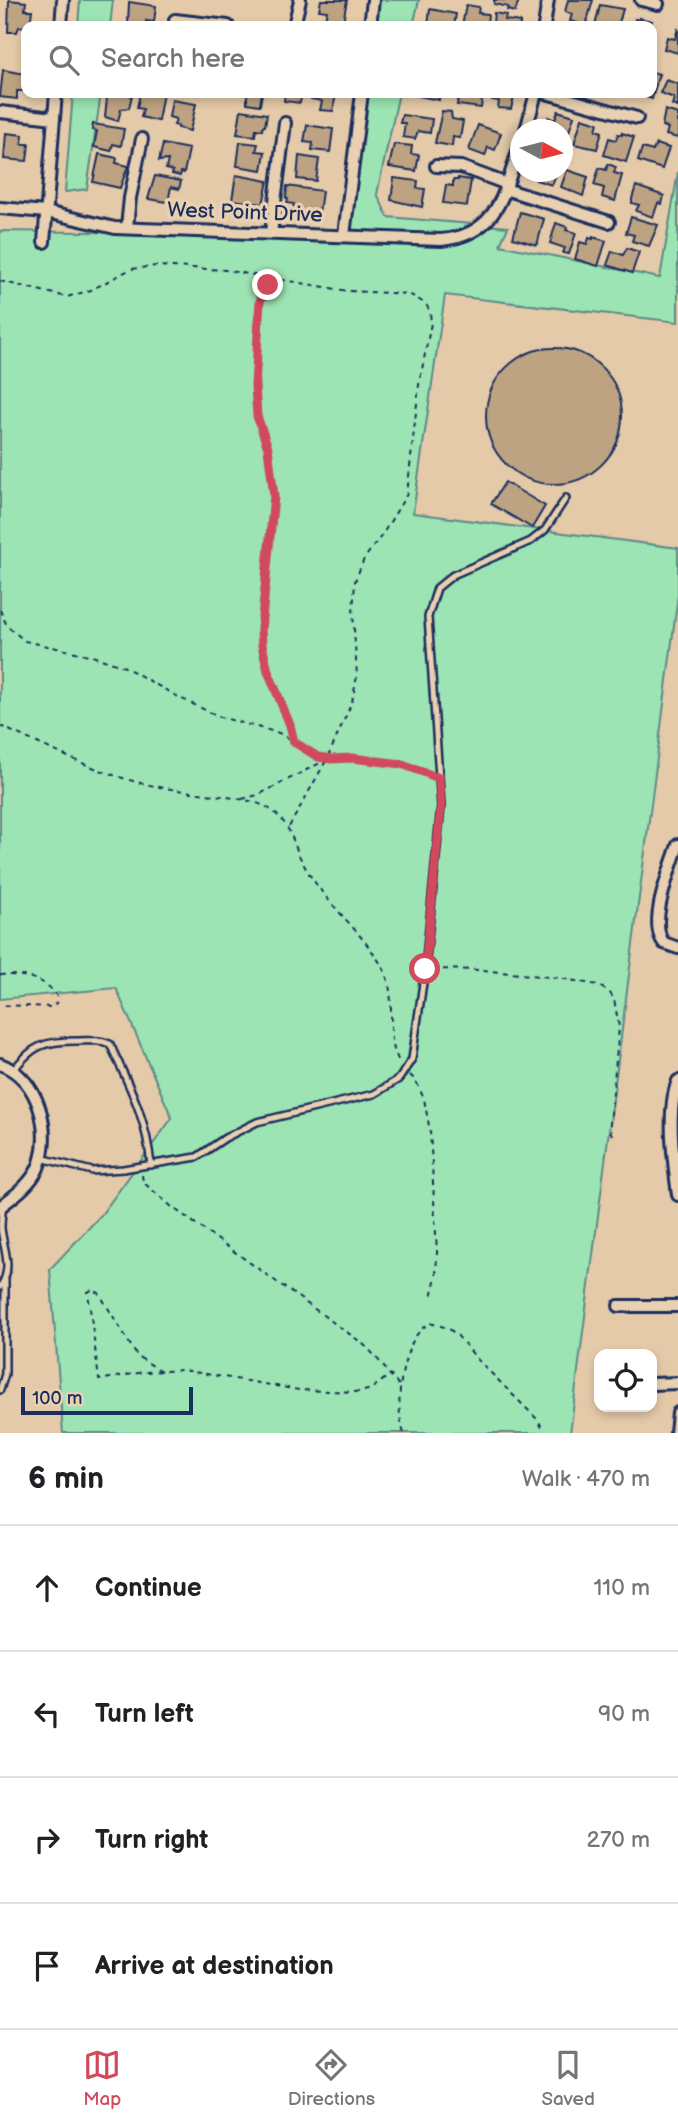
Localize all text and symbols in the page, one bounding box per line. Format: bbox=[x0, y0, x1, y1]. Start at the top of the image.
search box bbox=[21, 21, 657, 98]
icon: search bbox=[45, 41, 83, 79]
text: Search here bbox=[101, 44, 245, 75]
north arrow bbox=[510, 119, 573, 182]
street label: West Point Drive bbox=[167, 197, 323, 228]
route end bbox=[252, 269, 283, 300]
route start bbox=[409, 953, 440, 984]
map controls bbox=[594, 1349, 657, 1412]
button: locate bbox=[594, 1349, 657, 1412]
scale bar bbox=[21, 1384, 192, 1416]
text: 100 m bbox=[32, 1387, 83, 1410]
text: 6 min bbox=[28, 1461, 104, 1497]
text: Walk · 470 m bbox=[522, 1465, 650, 1493]
icon: ahead bbox=[28, 1569, 66, 1607]
text: Continue bbox=[95, 1573, 202, 1604]
text: 110 m bbox=[593, 1574, 650, 1602]
icon: left bbox=[28, 1695, 66, 1733]
text: Turn left bbox=[95, 1699, 194, 1730]
text: 90 m bbox=[598, 1700, 650, 1728]
icon: right bbox=[28, 1821, 66, 1859]
text: Turn right bbox=[95, 1825, 208, 1856]
text: 270 m bbox=[586, 1826, 650, 1854]
icon: arrive bbox=[28, 1947, 66, 1985]
text: Arrive at destination bbox=[95, 1951, 334, 1982]
tab: Map bbox=[83, 2046, 121, 2111]
tab: Directions bbox=[288, 2046, 375, 2111]
tab: Saved bbox=[541, 2046, 595, 2111]

